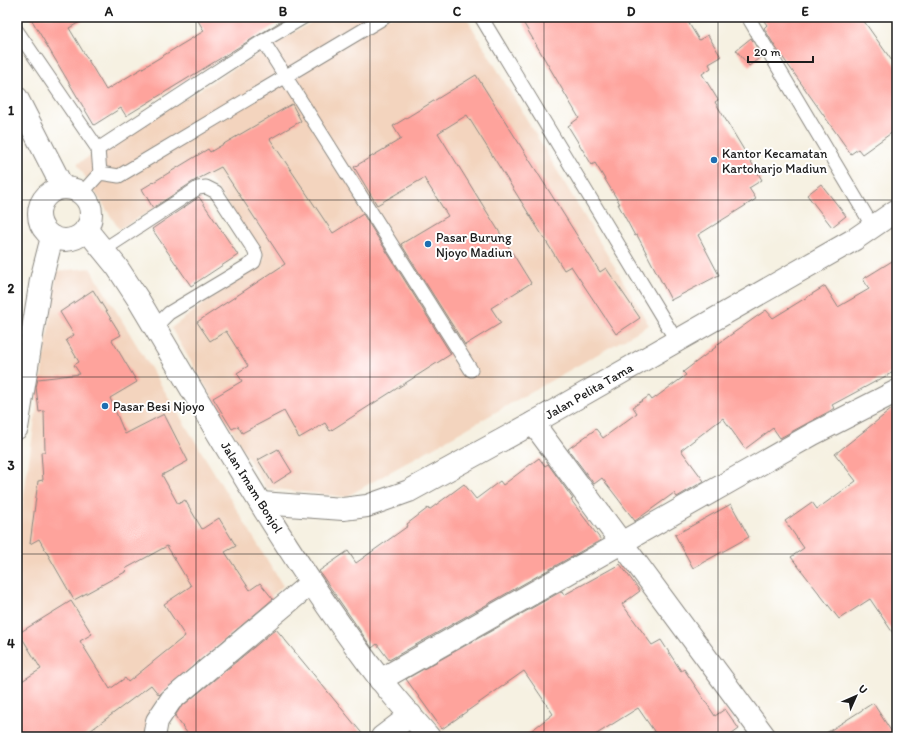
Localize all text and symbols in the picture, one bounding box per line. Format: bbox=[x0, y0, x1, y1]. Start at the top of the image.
text: A bbox=[104, 4, 114, 19]
text: B bbox=[279, 4, 288, 19]
text: C bbox=[453, 4, 462, 19]
text: D bbox=[627, 4, 636, 19]
text: E bbox=[801, 4, 809, 19]
scale bar bbox=[748, 38, 813, 64]
text: 20 m bbox=[754, 45, 781, 59]
text: 1 bbox=[8, 103, 14, 118]
place label: Kantor Kecamatan Kartoharjo Madiun bbox=[722, 146, 828, 176]
marker: Kantor Kecamatan Kartoharjo Madiun bbox=[709, 155, 719, 165]
place label: Pasar Burung Njoyo Madiun bbox=[436, 230, 513, 260]
marker: Pasar Burung Njoyo Madiun bbox=[423, 239, 433, 249]
text: 2 bbox=[8, 281, 15, 296]
street label: Jalan Pelita Tama bbox=[542, 360, 636, 422]
place label: Pasar Besi Njoyo bbox=[113, 399, 205, 414]
marker: Pasar Besi Njoyo bbox=[100, 401, 110, 411]
street label: Jalan Imam Bonjol bbox=[218, 439, 286, 536]
text: 3 bbox=[7, 458, 15, 473]
text: 4 bbox=[7, 636, 15, 651]
north arrow bbox=[836, 676, 876, 716]
text: U bbox=[856, 682, 870, 696]

